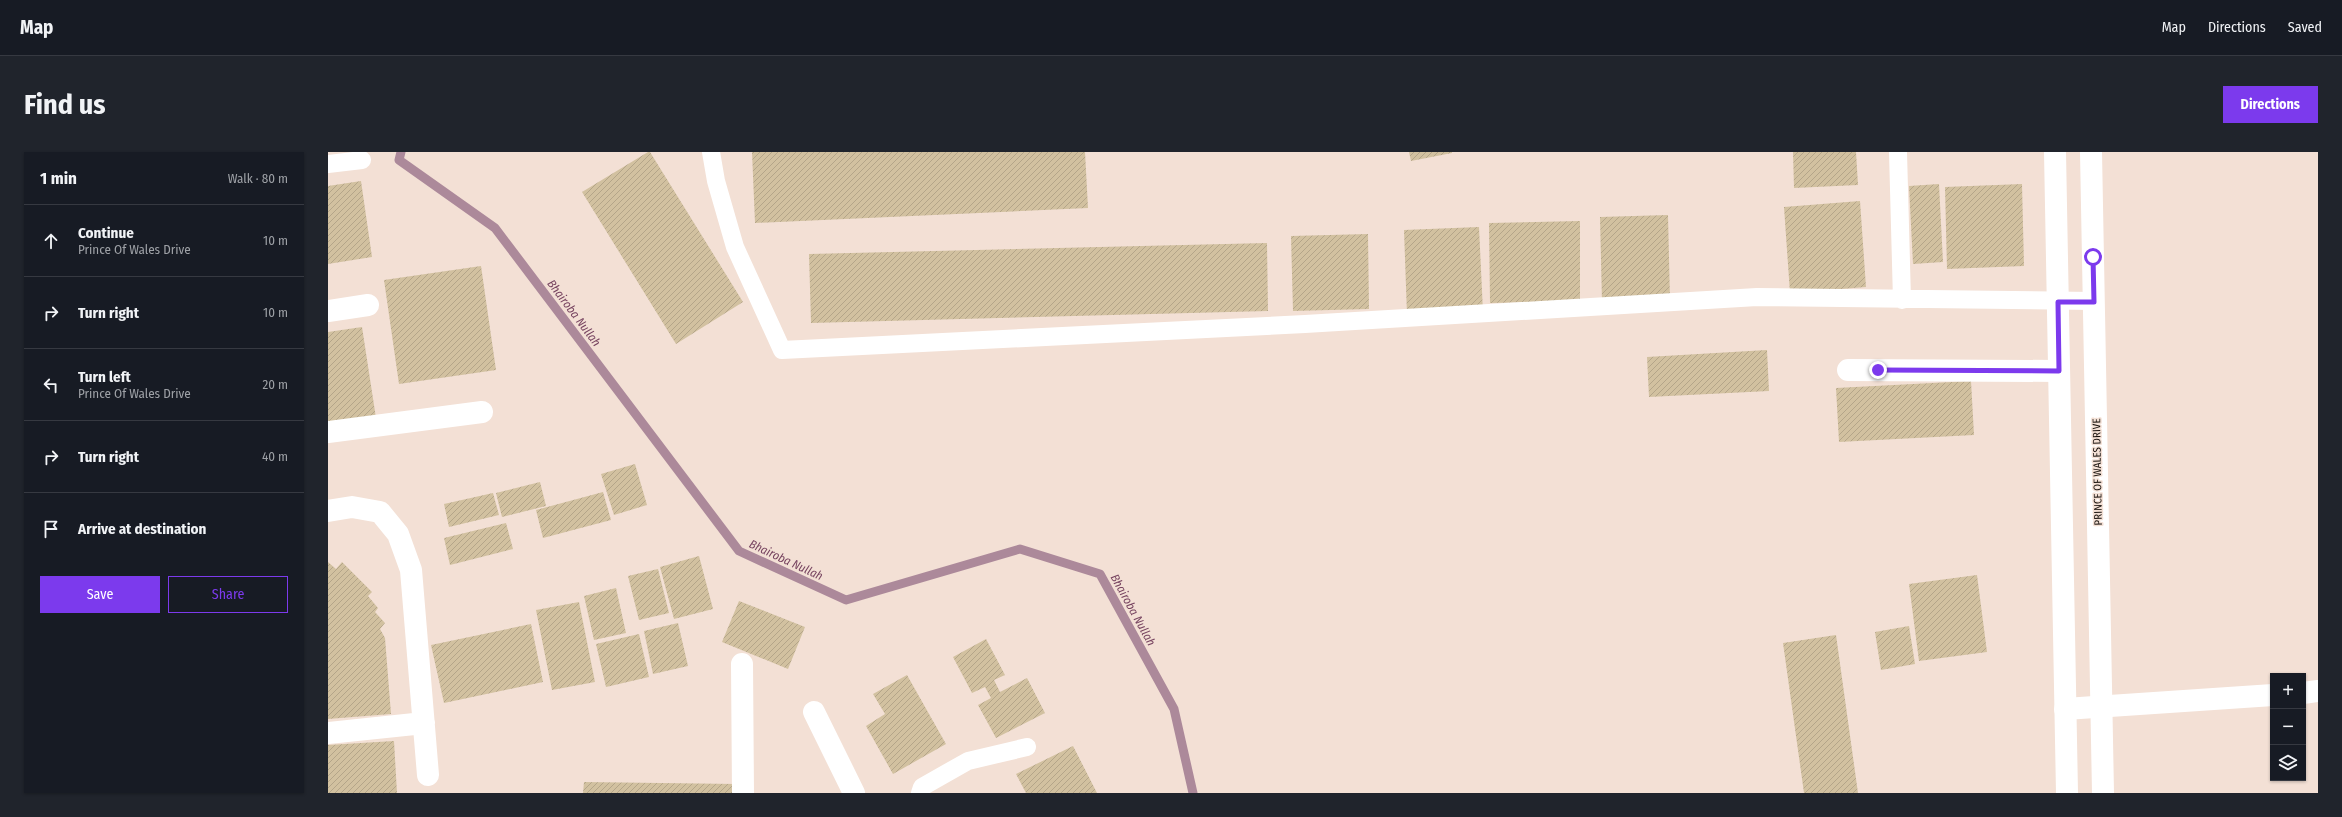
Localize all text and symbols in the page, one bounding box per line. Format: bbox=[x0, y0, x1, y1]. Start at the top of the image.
text: Map bbox=[20, 16, 53, 39]
text: Map bbox=[2162, 19, 2186, 36]
text: Directions bbox=[2208, 19, 2266, 36]
text: Saved bbox=[2288, 19, 2322, 36]
button: Directions bbox=[2223, 86, 2318, 123]
text: Find us bbox=[24, 88, 106, 121]
text: 1 min bbox=[40, 168, 77, 189]
text: Walk · 80 m bbox=[228, 171, 288, 186]
text: Continue bbox=[78, 224, 134, 242]
icon: ahead bbox=[40, 230, 62, 252]
text: 10 m bbox=[263, 233, 288, 248]
text: Prince Of Wales Drive bbox=[78, 242, 191, 257]
route start bbox=[2084, 248, 2102, 266]
water label: Bhairoba Nullah bbox=[544, 277, 604, 349]
icon: right bbox=[40, 302, 62, 324]
text: Turn right bbox=[78, 304, 139, 322]
text: 10 m bbox=[263, 305, 288, 320]
route end bbox=[1869, 361, 1887, 379]
text: Turn left bbox=[78, 368, 131, 386]
icon: left bbox=[40, 374, 62, 396]
text: 20 m bbox=[262, 377, 288, 392]
text: Prince Of Wales Drive bbox=[78, 386, 191, 401]
street label: PRINCE OF WALES DRIVE bbox=[2090, 418, 2105, 526]
icon: right bbox=[40, 446, 62, 468]
text: Turn right bbox=[78, 448, 139, 466]
text: 40 m bbox=[262, 449, 288, 464]
icon: arrive bbox=[40, 518, 62, 540]
text: Arrive at destination bbox=[78, 520, 206, 538]
water label: Bhairoba Nullah bbox=[747, 537, 825, 583]
water label: Bhairoba Nullah bbox=[1108, 572, 1158, 648]
button: Save bbox=[40, 576, 160, 613]
button: Share bbox=[168, 576, 288, 613]
map controls bbox=[2270, 673, 2306, 781]
button: + bbox=[2270, 673, 2306, 709]
button: − bbox=[2270, 709, 2306, 745]
button: layers bbox=[2270, 745, 2306, 781]

